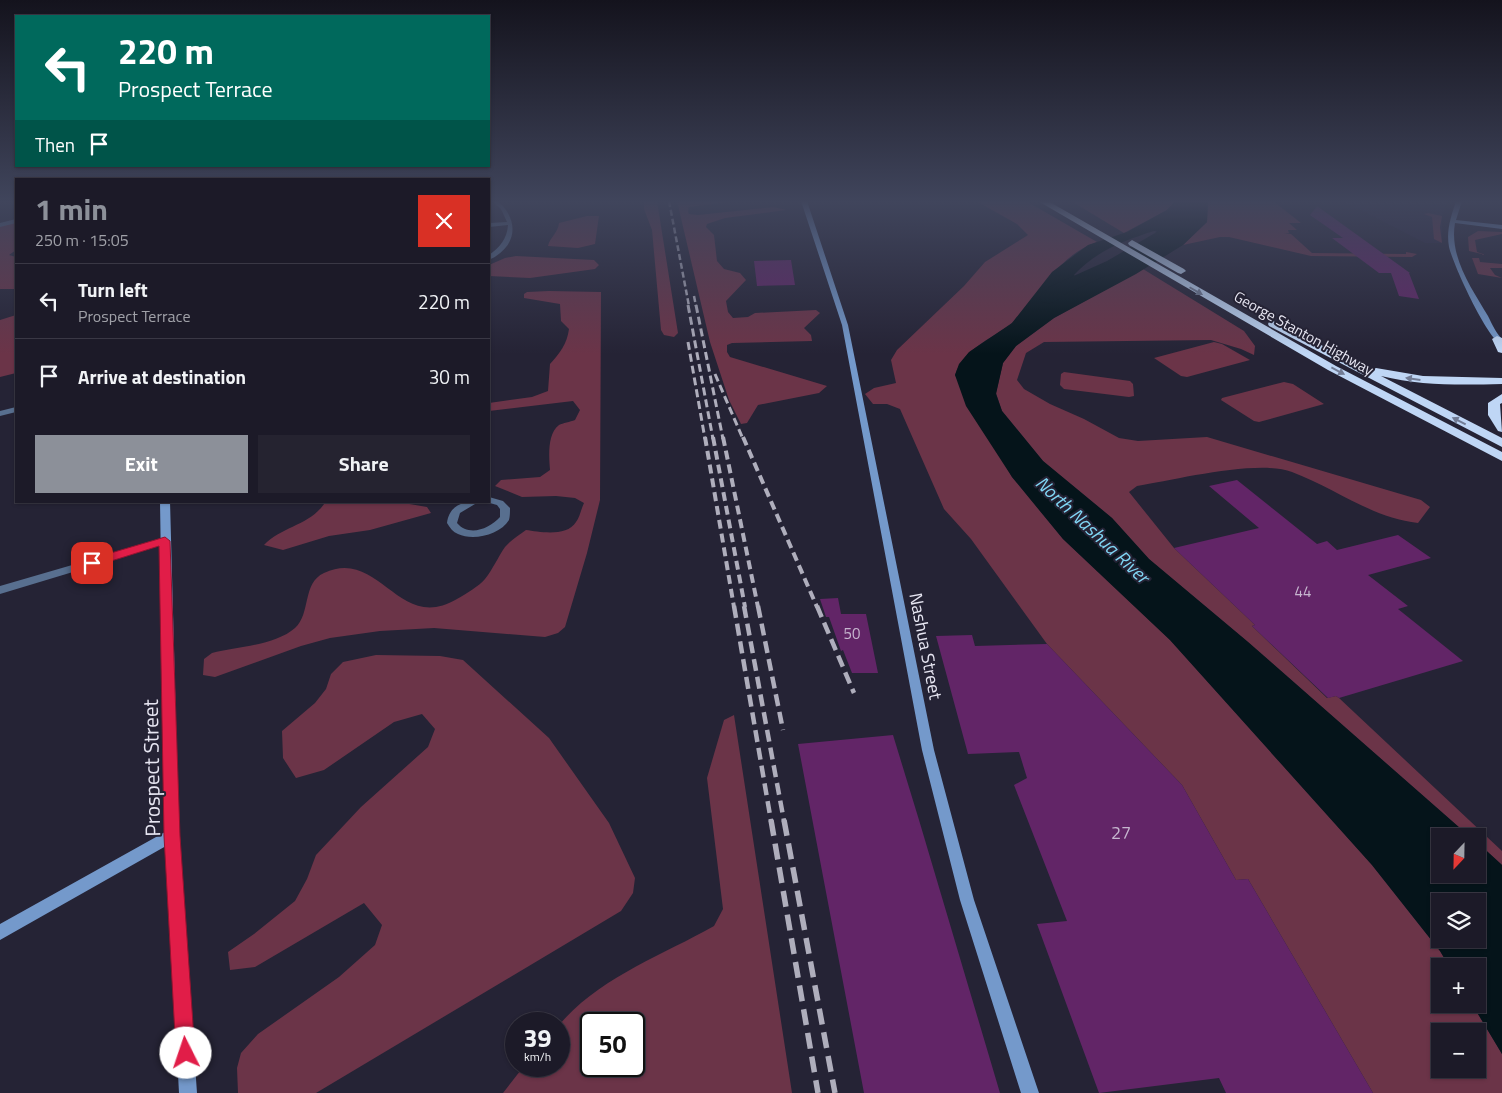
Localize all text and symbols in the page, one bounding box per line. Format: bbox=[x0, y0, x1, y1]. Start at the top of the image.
text: 220 m bbox=[118, 24, 214, 78]
icon: left bbox=[35, 35, 100, 100]
text: Prospect Terrace bbox=[118, 72, 273, 106]
text: Then bbox=[35, 130, 75, 159]
icon: arrive bbox=[85, 130, 113, 158]
text: 1 min bbox=[35, 186, 108, 232]
button: close bbox=[418, 195, 470, 247]
text: 250 m · 15:05 bbox=[35, 228, 129, 252]
text: Turn left bbox=[78, 275, 148, 304]
street label: George Stanton Highway bbox=[1230, 285, 1378, 381]
icon: left bbox=[35, 287, 63, 315]
text: 220 m bbox=[418, 287, 470, 316]
one-way arrow bbox=[1190, 287, 1203, 296]
text: Prospect Terrace bbox=[78, 304, 190, 328]
icon: arrive bbox=[35, 362, 63, 390]
text: Arrive at destination bbox=[78, 362, 246, 391]
text: 30 m bbox=[429, 362, 470, 391]
one-way arrow bbox=[1330, 367, 1345, 375]
one-way arrow bbox=[1404, 374, 1420, 382]
one-way arrow bbox=[1452, 416, 1465, 425]
button: Exit bbox=[35, 435, 248, 493]
button: Share bbox=[258, 435, 470, 493]
water label: North Nashua River bbox=[1029, 468, 1158, 591]
pin bbox=[71, 542, 113, 584]
icon: arrive bbox=[78, 549, 106, 577]
house number: 44 bbox=[1295, 580, 1311, 603]
street label: Nashua Street bbox=[902, 590, 950, 702]
house number: 50 bbox=[844, 622, 860, 645]
street label: Prospect Street bbox=[134, 698, 168, 837]
house number: 27 bbox=[1111, 819, 1131, 846]
north arrow bbox=[1431, 828, 1486, 882]
map controls bbox=[1431, 828, 1486, 1078]
button: layers bbox=[1431, 893, 1486, 948]
button: + bbox=[1431, 958, 1486, 1013]
speed limit sign: 50 bbox=[580, 1012, 645, 1077]
text: 39 bbox=[523, 1019, 552, 1057]
button: − bbox=[1431, 1023, 1486, 1078]
position arrow bbox=[159, 1026, 211, 1078]
text: km/h bbox=[524, 1047, 551, 1066]

